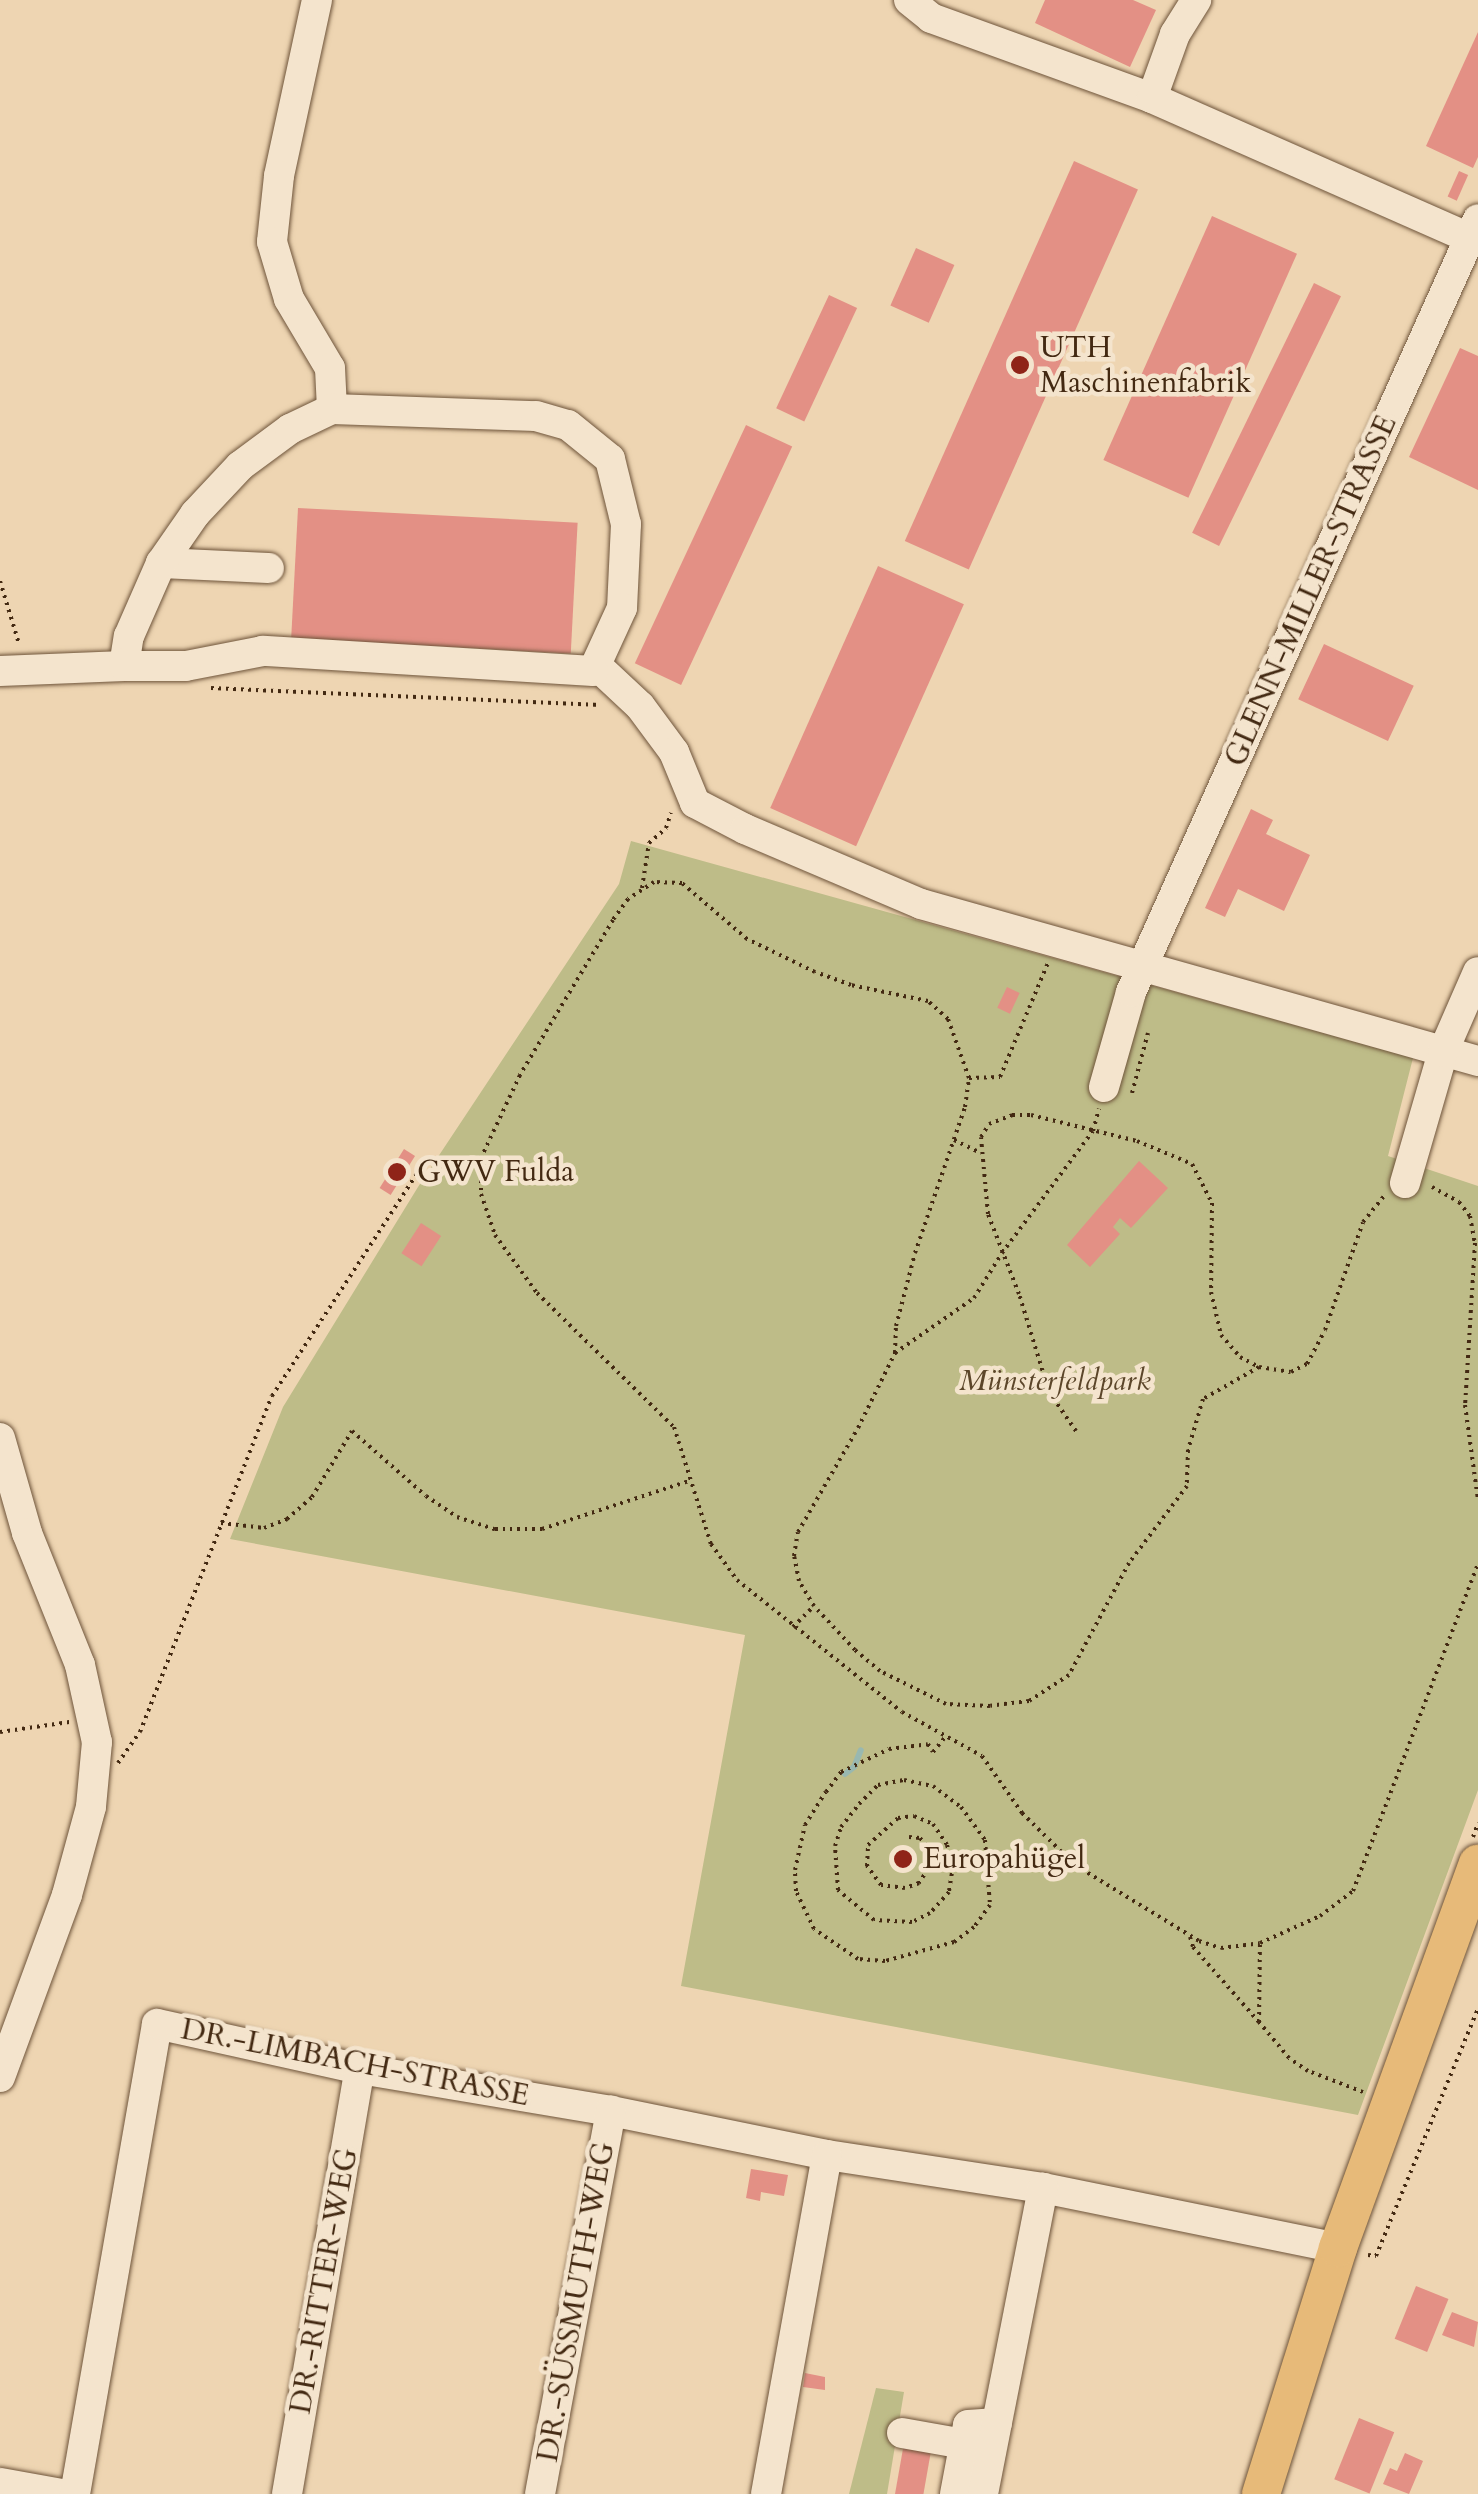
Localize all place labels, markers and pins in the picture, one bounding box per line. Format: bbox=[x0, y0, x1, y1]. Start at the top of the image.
place label: UTH Maschinenfabrik bbox=[1040, 330, 1251, 400]
marker: UTH Maschinenfabrik bbox=[1009, 354, 1031, 376]
place label: GWV Fulda bbox=[417, 1154, 574, 1190]
marker: GWV Fulda bbox=[386, 1161, 408, 1183]
place label: Europahügel bbox=[923, 1841, 1085, 1877]
marker: Europahügel bbox=[892, 1848, 914, 1870]

